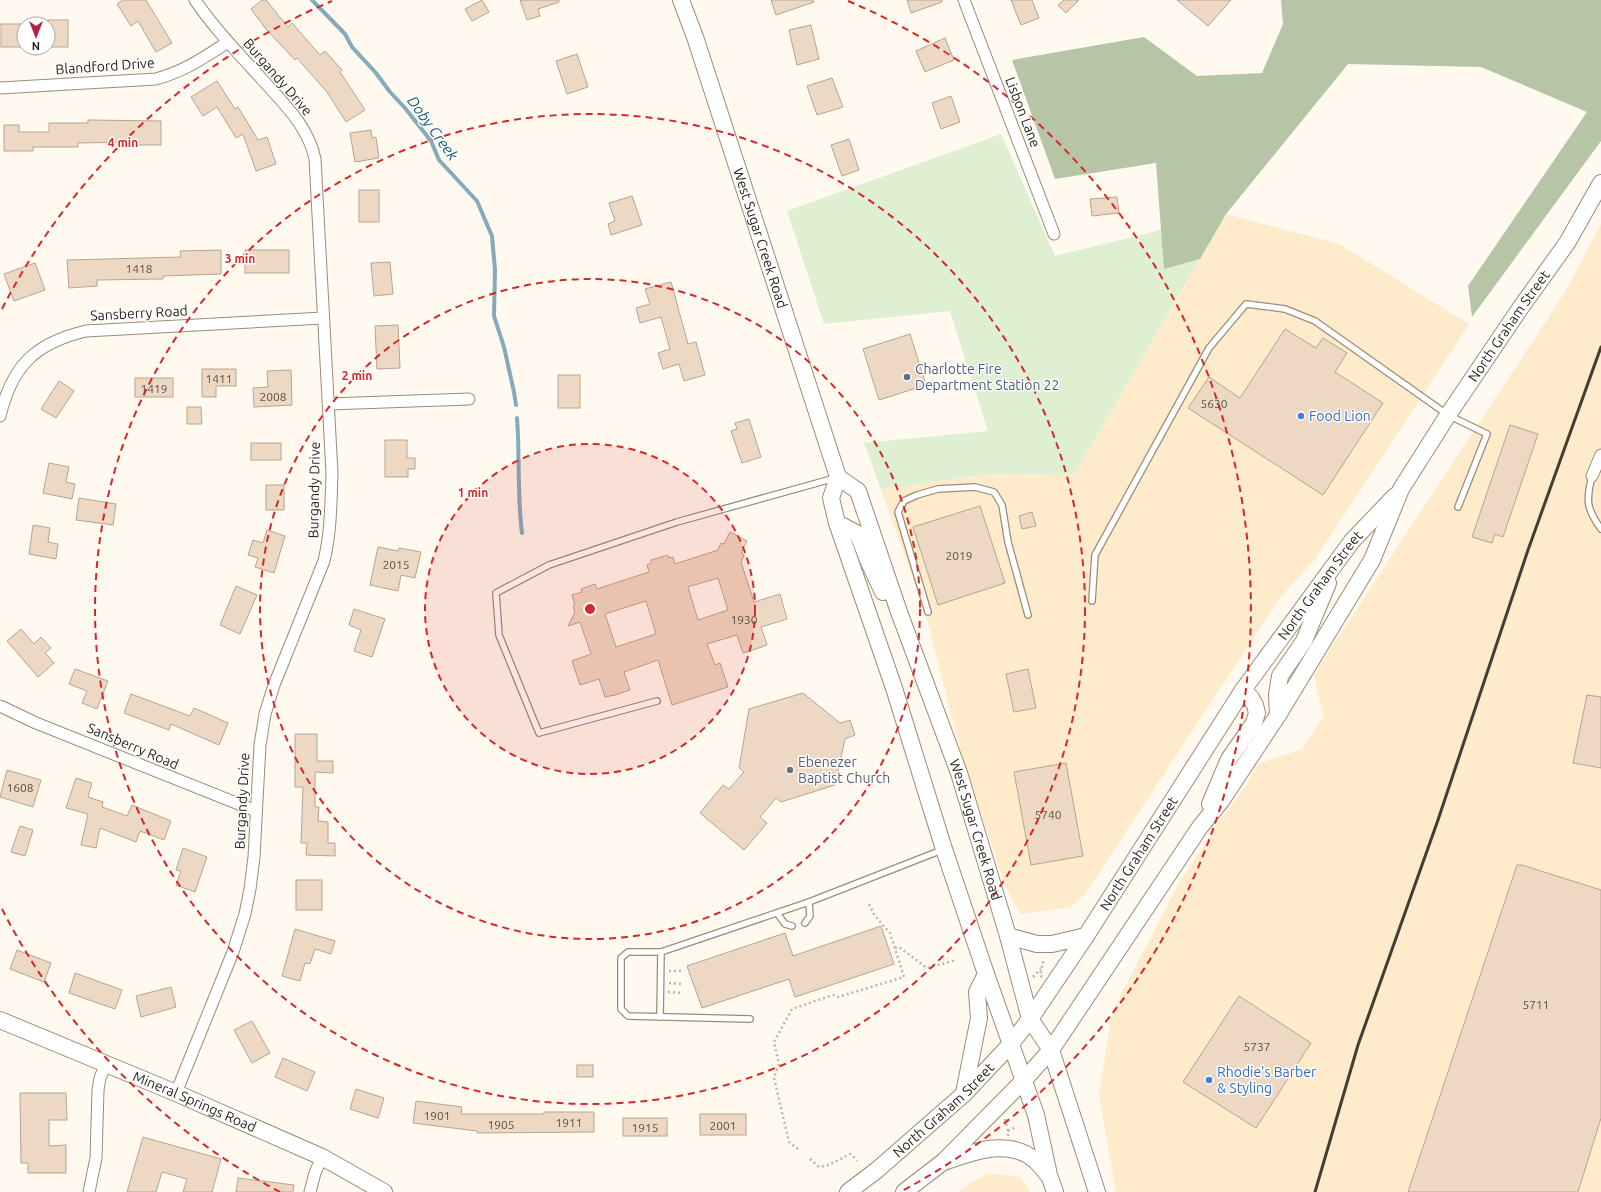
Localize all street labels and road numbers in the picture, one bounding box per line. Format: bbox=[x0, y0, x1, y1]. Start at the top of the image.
street label: Burgandy Drive bbox=[240, 35, 316, 119]
street label: Blandford Drive bbox=[55, 55, 155, 77]
street label: Lisbon Lane bbox=[1002, 74, 1044, 150]
street label: West Sugar Creek Road bbox=[730, 166, 791, 310]
street label: North Graham Street bbox=[1465, 267, 1553, 385]
street label: Sansberry Road bbox=[90, 302, 188, 324]
street label: Burgandy Drive bbox=[305, 442, 323, 538]
street label: North Graham Street bbox=[1274, 527, 1366, 643]
street label: Sansberry Road bbox=[85, 720, 181, 772]
street label: Burgandy Drive bbox=[231, 752, 253, 850]
street label: West Sugar Creek Road bbox=[947, 757, 1005, 902]
street label: North Graham Street bbox=[1097, 793, 1181, 913]
street label: North Graham Street bbox=[890, 1059, 997, 1160]
street label: Mineral Springs Road bbox=[131, 1068, 259, 1135]

